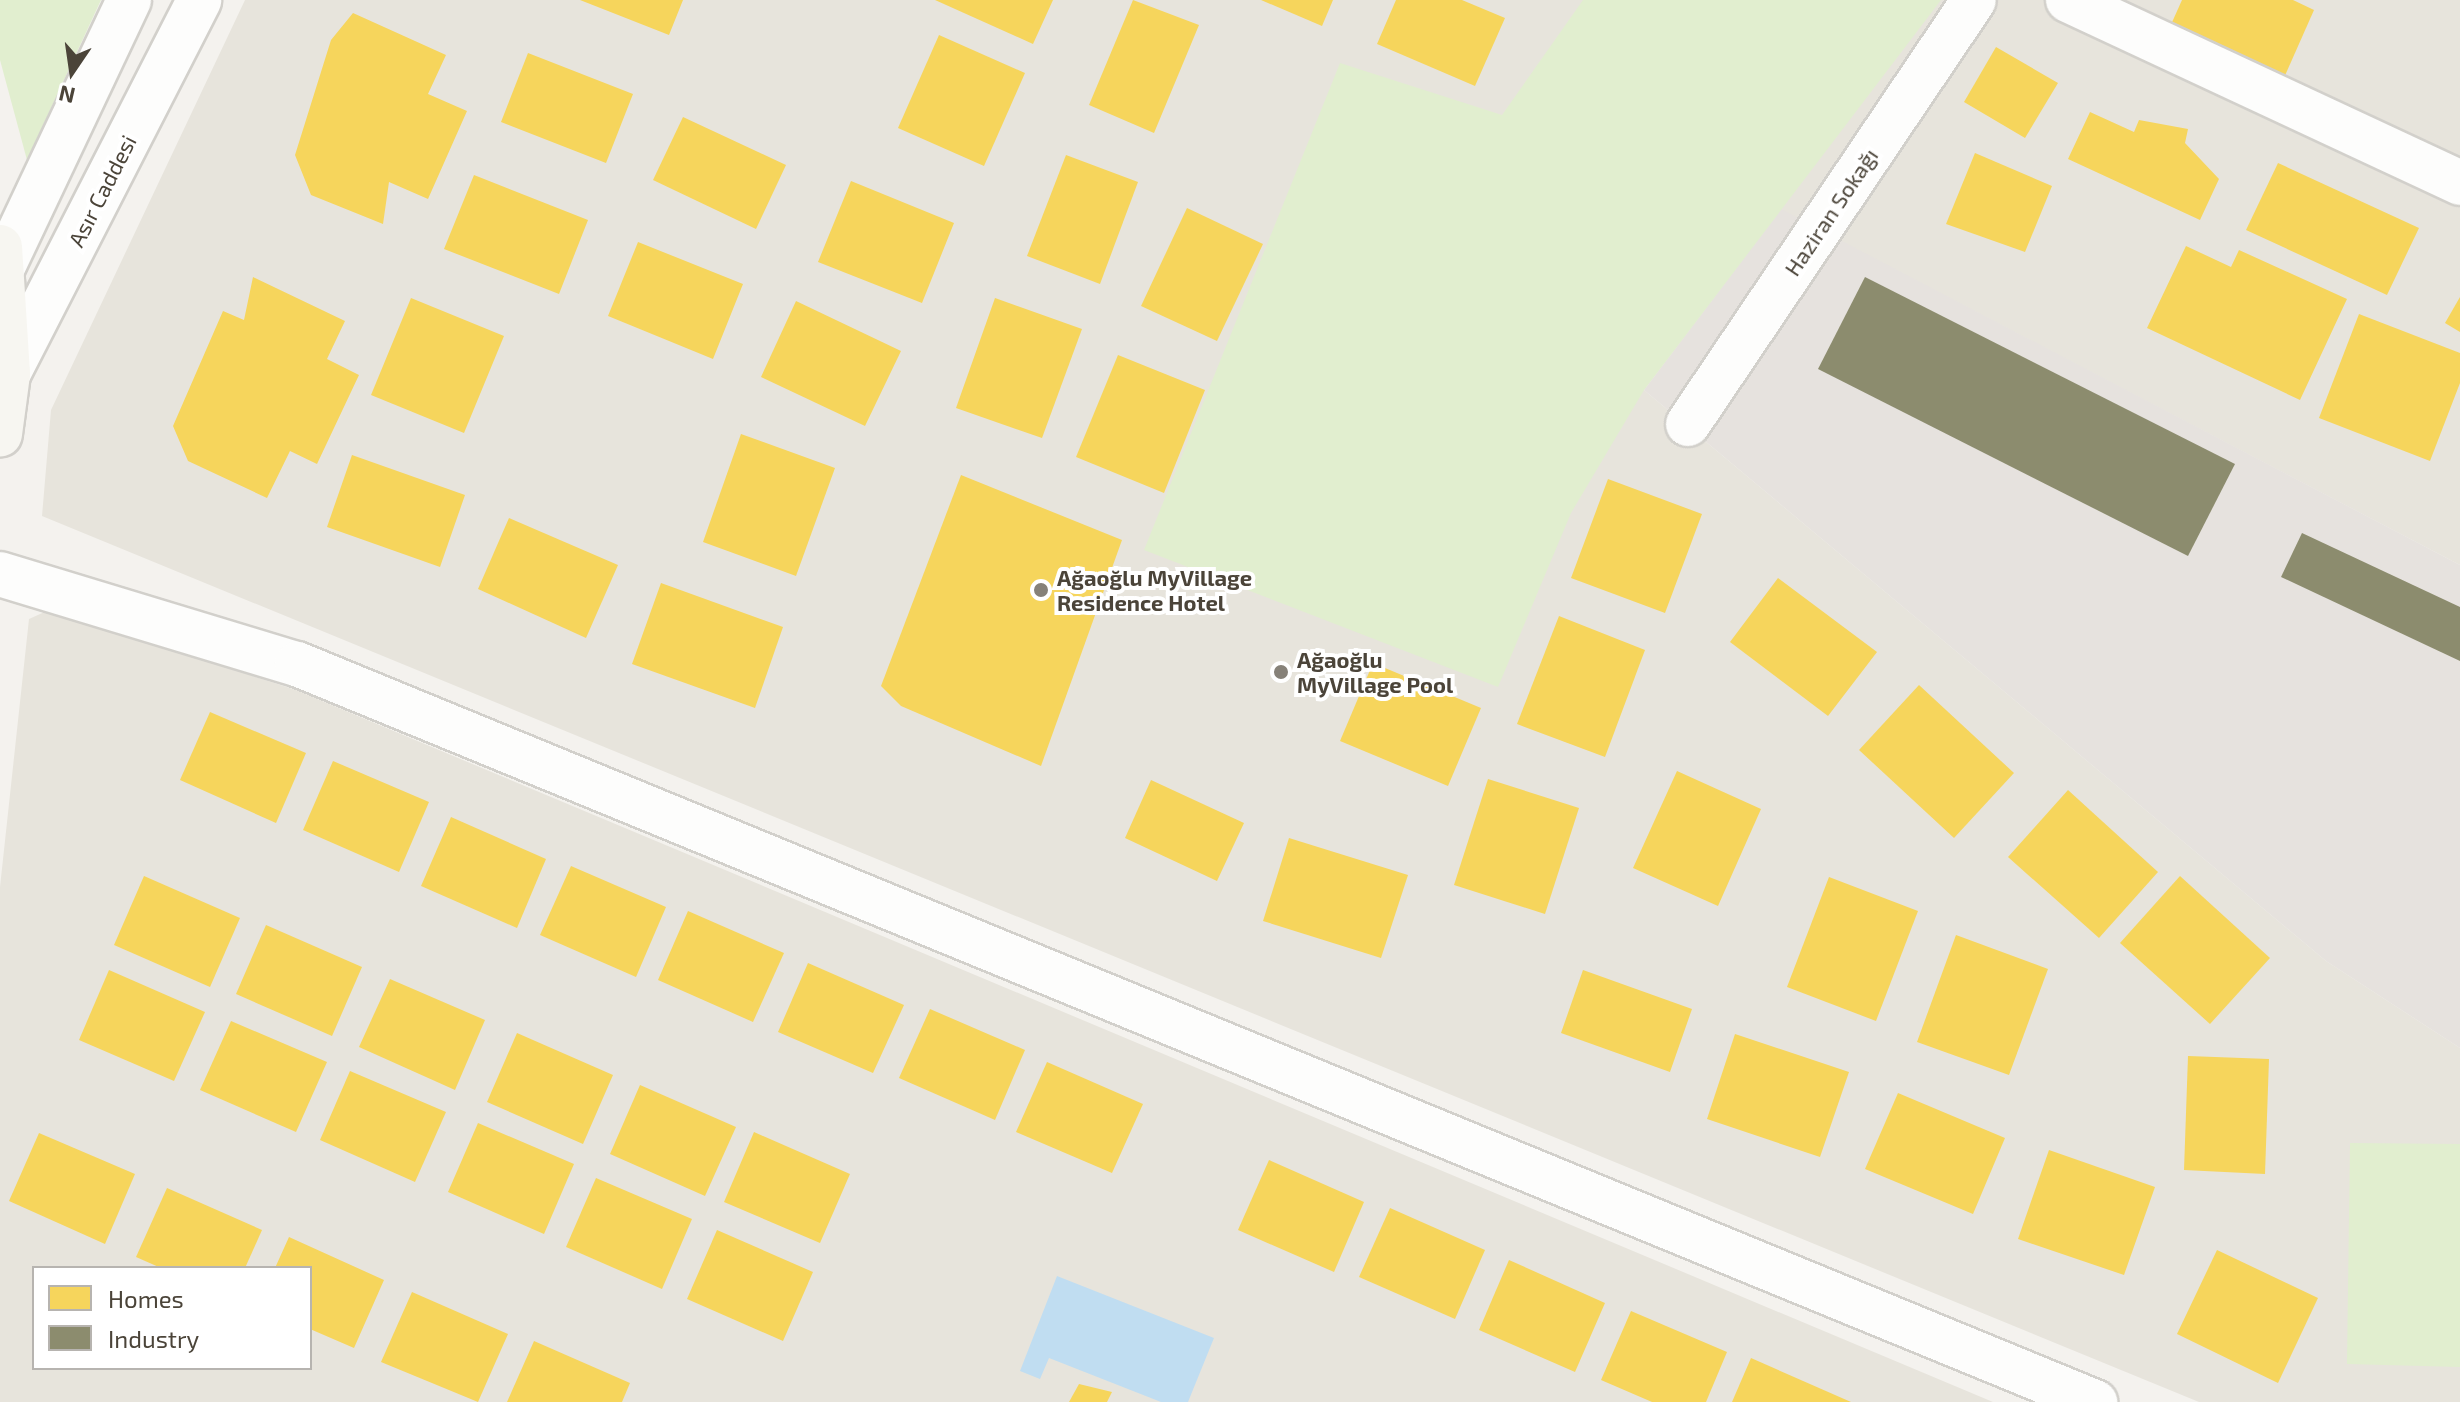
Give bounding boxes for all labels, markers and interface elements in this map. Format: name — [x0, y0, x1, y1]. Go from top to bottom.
north arrow — [32, 32, 112, 112]
text: N — [56, 81, 77, 110]
street label: Asır Caddesi — [62, 131, 142, 251]
street label: Haziran Sokağı — [1779, 143, 1883, 281]
place label: Ağaoğlu MyVillage Residence Hotel — [1057, 564, 1252, 616]
marker: Ağaoğlu MyVillage Residence Hotel — [1032, 581, 1050, 599]
place label: Ağaoğlu MyVillage Pool — [1297, 646, 1453, 698]
marker: Ağaoğlu MyVillage Pool — [1272, 663, 1290, 681]
legend — [32, 1266, 312, 1370]
text: Homes — [108, 1284, 184, 1313]
text: Industry — [108, 1324, 199, 1353]

